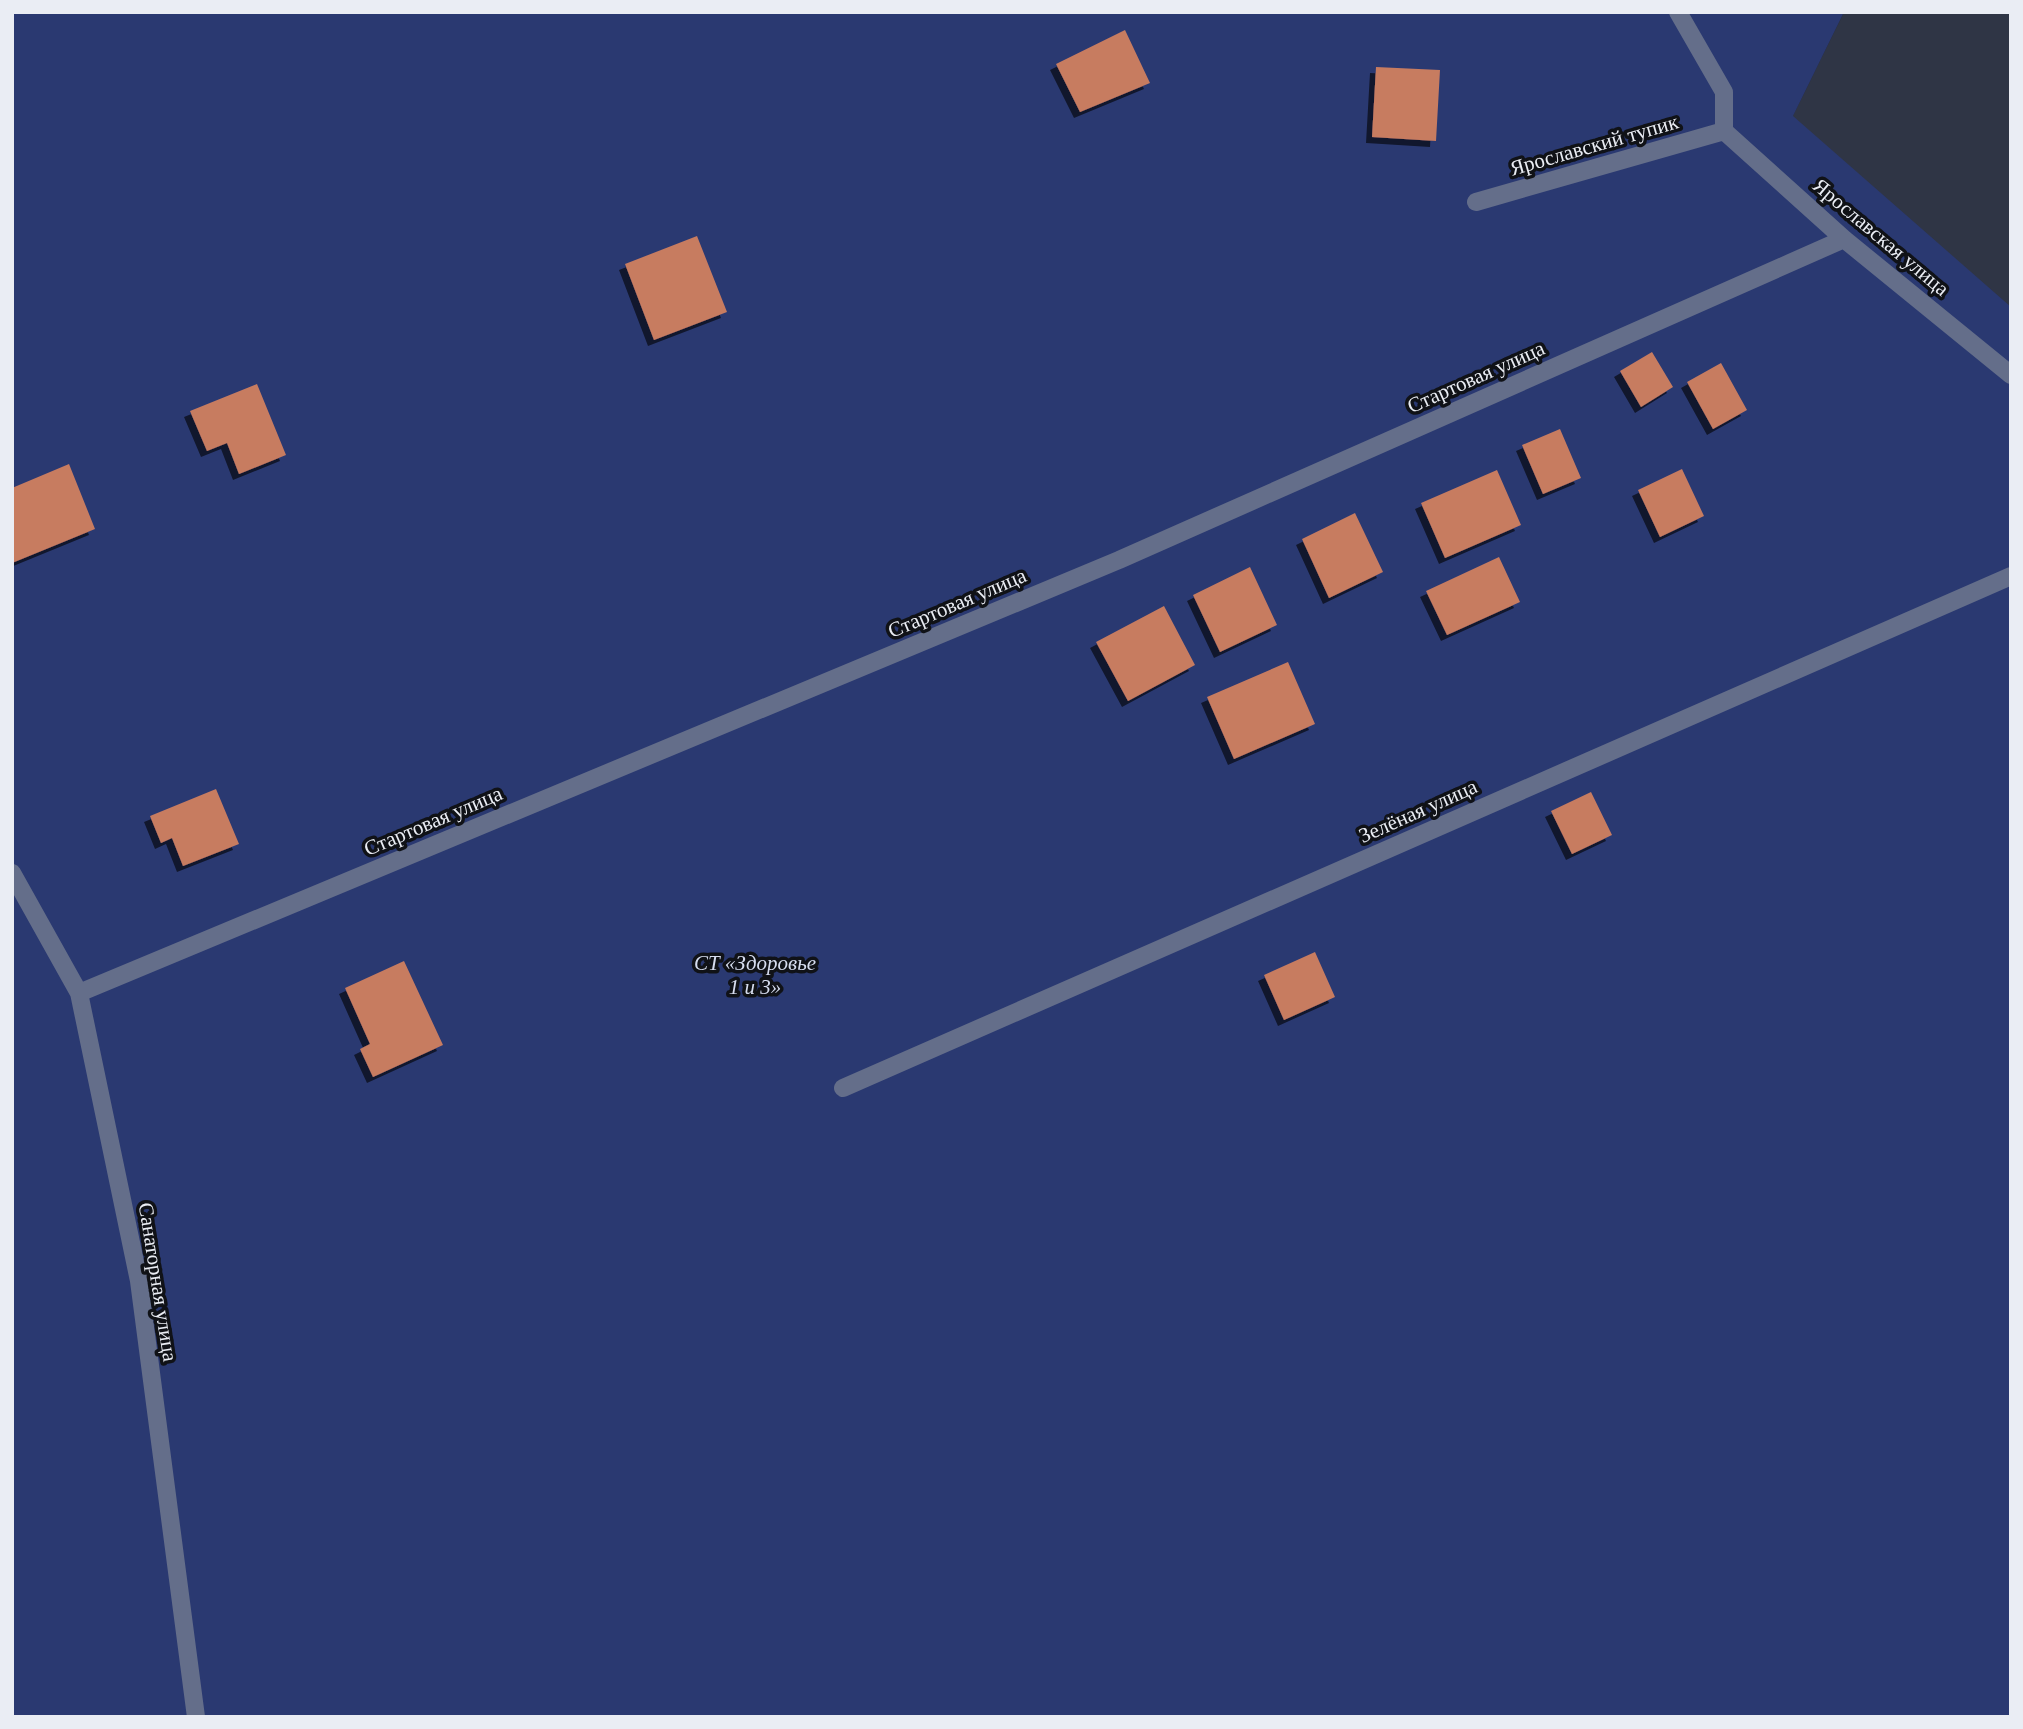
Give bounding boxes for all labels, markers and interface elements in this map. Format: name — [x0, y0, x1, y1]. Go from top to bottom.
street label: Ярославский тупик — [1507, 109, 1682, 180]
street label: Ярославская улица — [1808, 173, 1954, 301]
street label: Стартовая улица — [1404, 336, 1549, 418]
street label: Стартовая улица — [884, 563, 1030, 643]
street label: Зелёная улица — [1355, 774, 1481, 848]
street label: Стартовая улица — [360, 781, 506, 861]
park label: СТ «Здоровье 1 и 3» — [694, 951, 816, 999]
street label: Санаторная улица — [134, 1201, 183, 1364]

